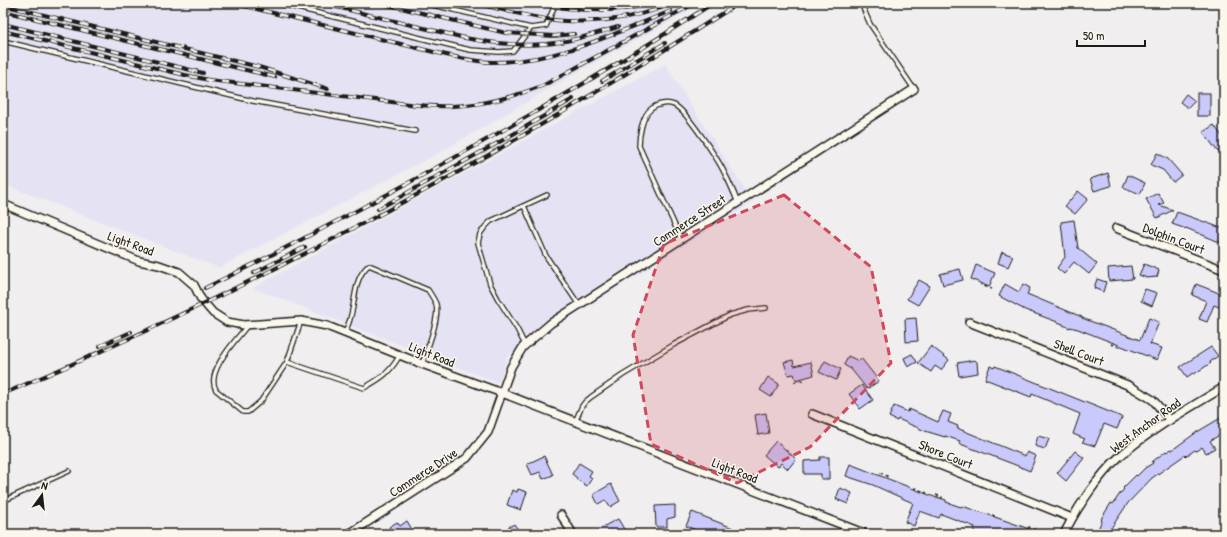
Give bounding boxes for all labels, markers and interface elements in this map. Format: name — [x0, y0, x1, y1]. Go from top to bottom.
scale bar — [1077, 22, 1145, 48]
text: 50 m — [1083, 27, 1104, 44]
street label: Commerce Street — [649, 189, 729, 250]
street label: Dolphin Court — [1141, 218, 1208, 258]
street label: Light Road — [105, 226, 157, 260]
street label: Shell Court — [1051, 334, 1107, 370]
street label: Light Road — [406, 337, 458, 371]
street label: West Anchor Road — [1106, 393, 1184, 457]
street label: Shore Court — [916, 435, 976, 473]
street label: Commerce Drive — [385, 443, 461, 501]
street label: Light Road — [709, 453, 761, 487]
north arrow — [22, 475, 62, 515]
text: N — [40, 478, 49, 493]

